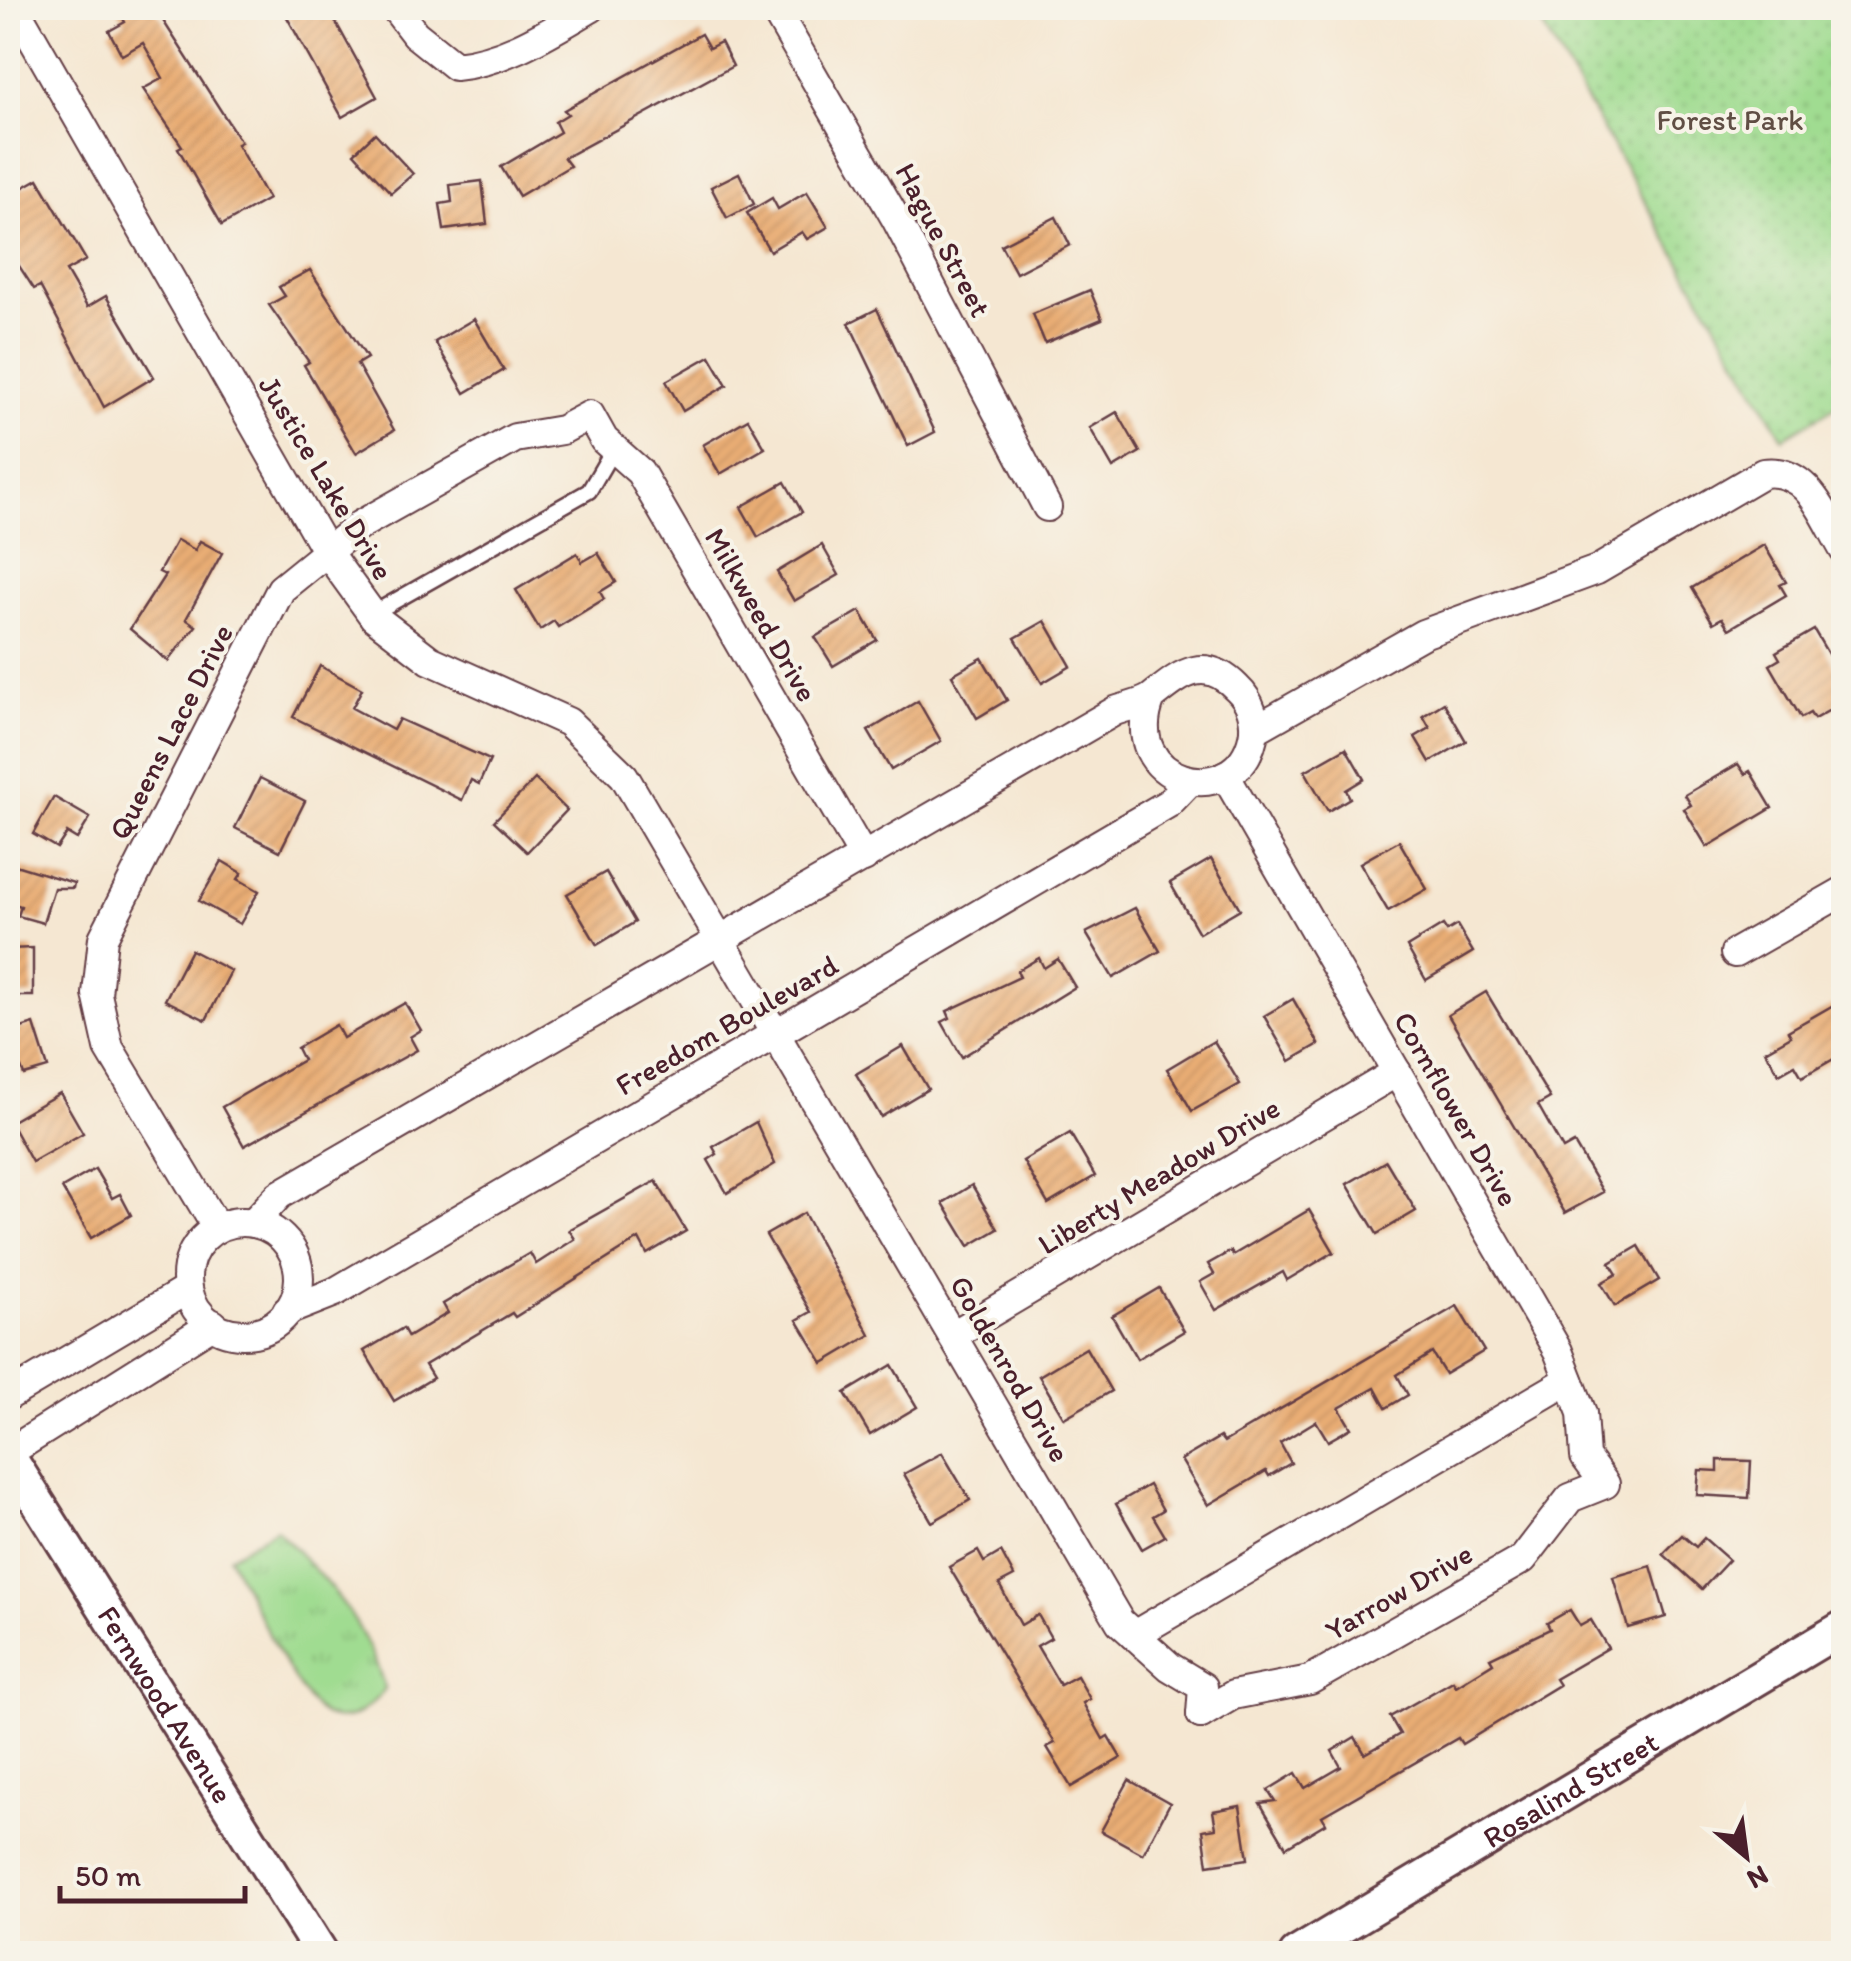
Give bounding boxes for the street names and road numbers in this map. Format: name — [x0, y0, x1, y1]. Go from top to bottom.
street label: Hague Street — [887, 156, 999, 323]
street label: Justice Lake Drive — [251, 369, 402, 587]
street label: Milkweed Drive — [697, 521, 826, 708]
street label: Queens Lace Drive — [100, 618, 241, 846]
street label: Freedom Boulevard — [609, 946, 845, 1103]
street label: Cornflower Drive — [1386, 1005, 1527, 1213]
street label: Liberty Meadow Drive — [1031, 1089, 1286, 1262]
street label: Goldenrod Drive — [942, 1269, 1079, 1469]
street label: Yarrow Drive — [1319, 1535, 1479, 1649]
street label: Fernwood Avenue — [90, 1599, 241, 1810]
street label: Rosalind Street — [1476, 1723, 1665, 1856]

